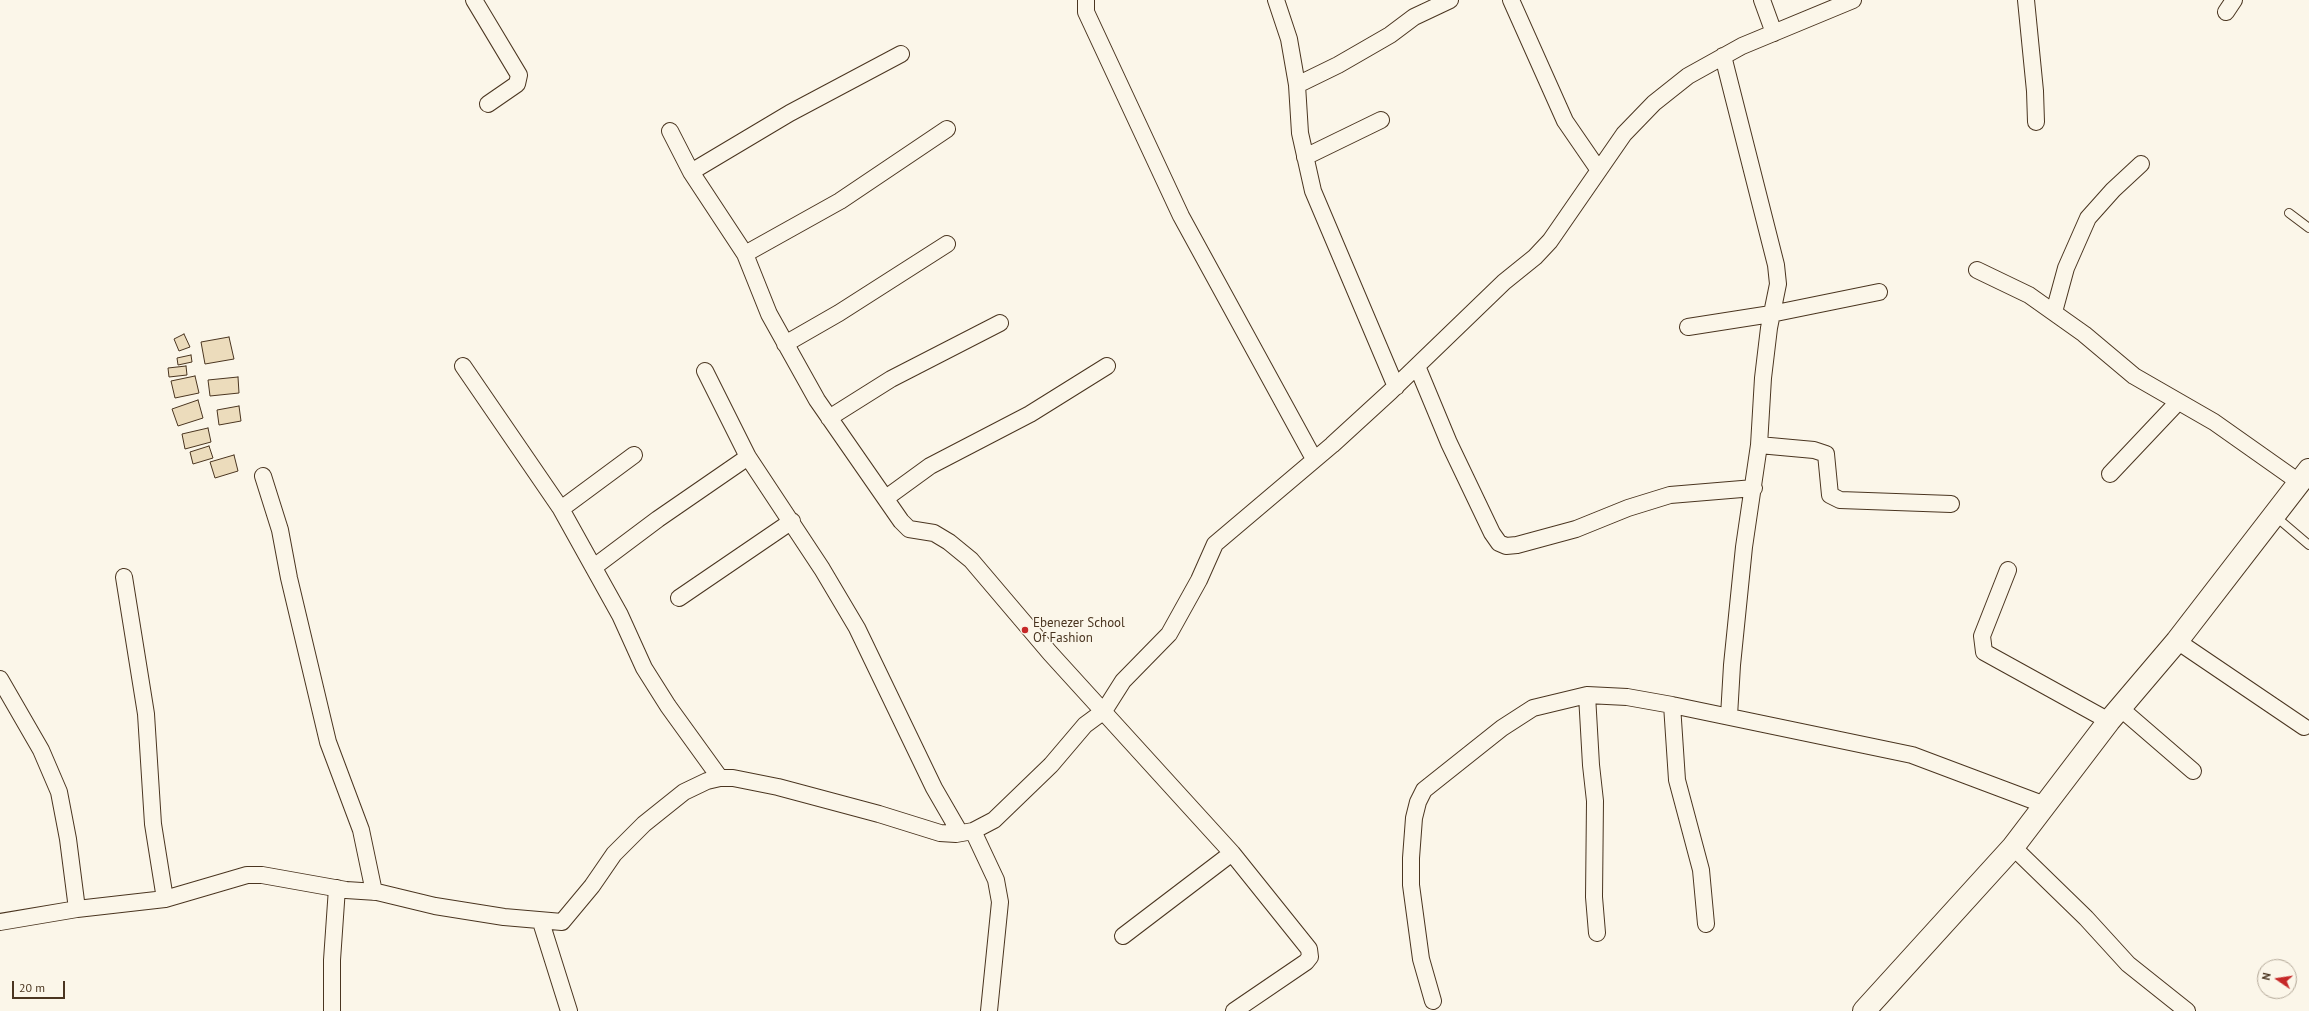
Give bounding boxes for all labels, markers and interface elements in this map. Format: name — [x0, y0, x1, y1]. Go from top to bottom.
place label: Ebenezer School Of Fashion — [1033, 615, 1125, 646]
marker: Ebenezer School Of Fashion — [1020, 625, 1030, 635]
north arrow — [2257, 959, 2297, 999]
text: N — [2259, 971, 2274, 982]
scale bar — [14, 973, 67, 999]
text: 20 m — [19, 980, 45, 995]

